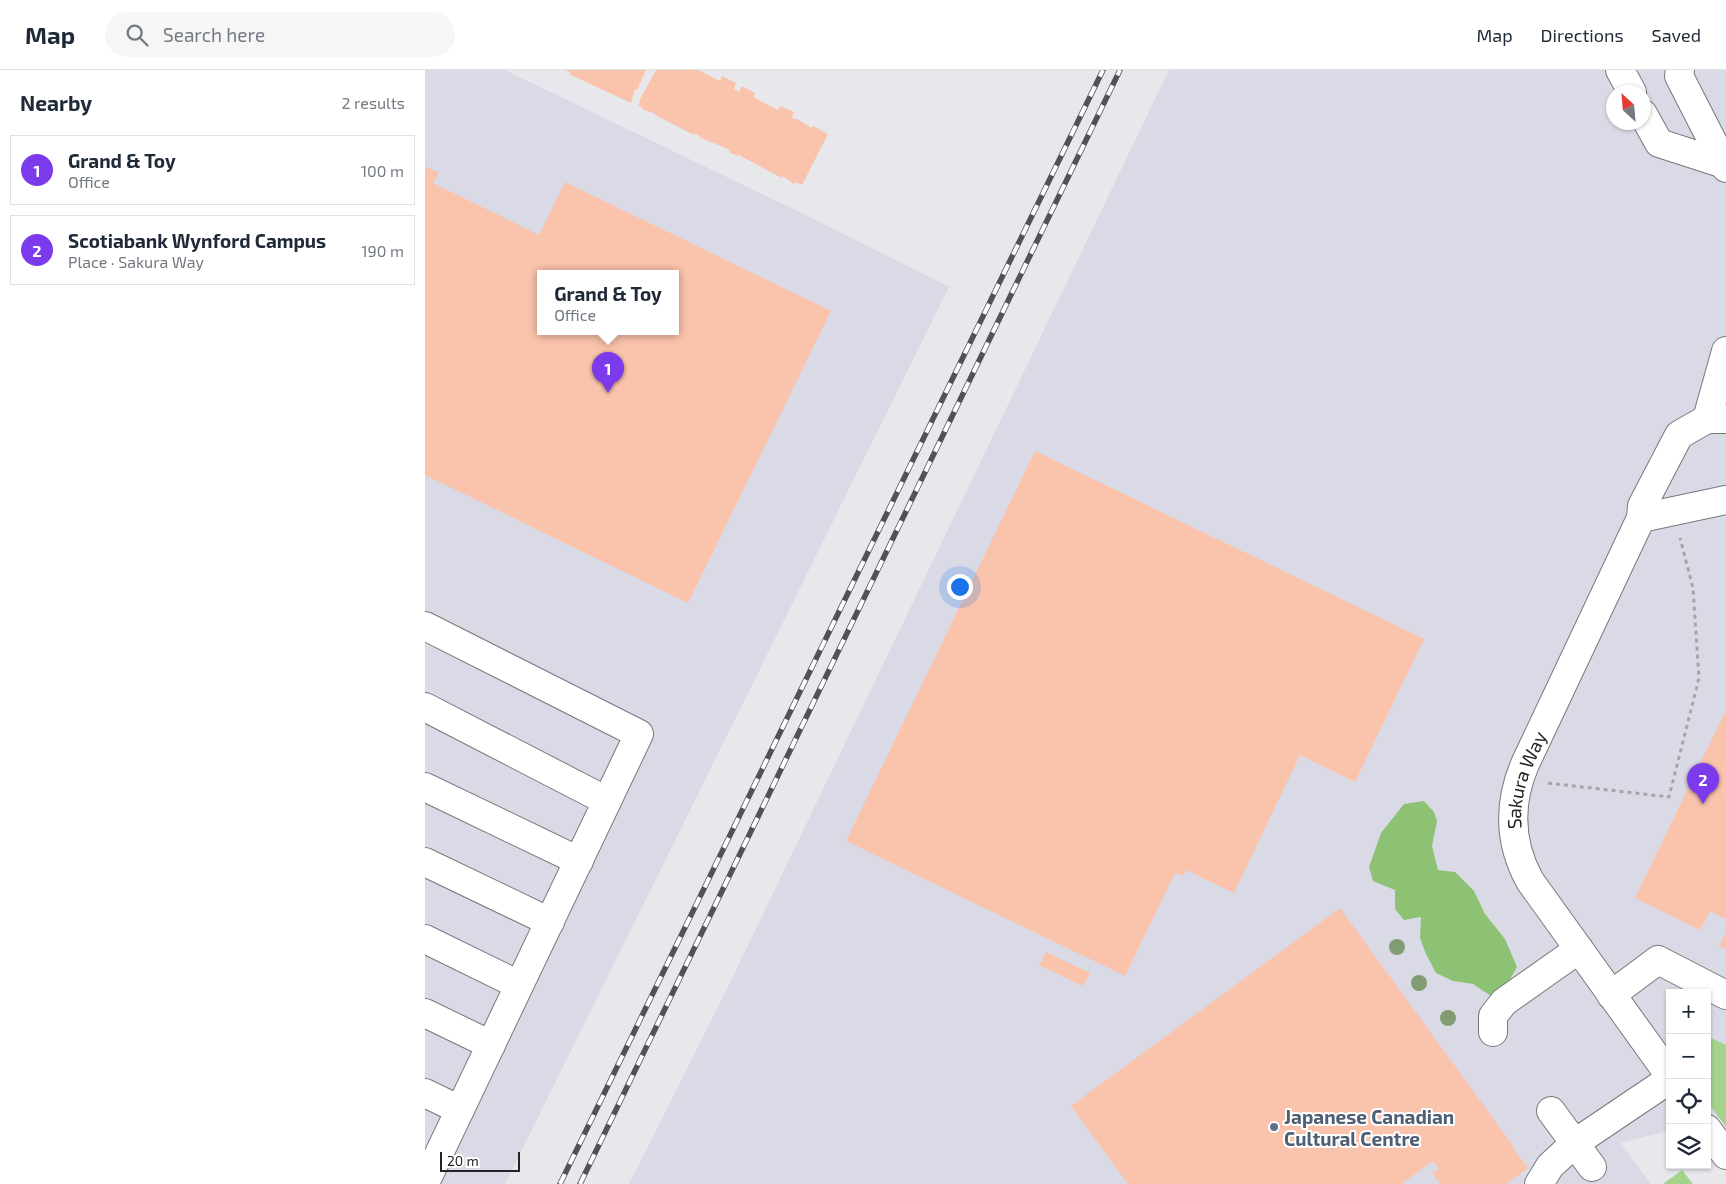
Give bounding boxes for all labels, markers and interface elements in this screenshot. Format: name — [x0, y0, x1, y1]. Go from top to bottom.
search box — [105, 12, 455, 57]
text: Map — [25, 20, 75, 49]
icon: search — [123, 21, 151, 49]
text: Search here — [163, 23, 265, 46]
text: Map — [1476, 24, 1513, 46]
text: Directions — [1541, 24, 1624, 46]
text: Saved — [1652, 24, 1701, 46]
north arrow — [1606, 85, 1651, 130]
text: Nearby — [20, 90, 92, 115]
text: 2 results — [342, 93, 405, 112]
text: Grand & Toy — [68, 149, 176, 172]
text: 1 — [34, 161, 40, 180]
text: 100 m — [361, 161, 404, 180]
text: Office — [68, 172, 110, 191]
text: Scotiabank Wynford Campus — [68, 229, 326, 252]
text: 2 — [32, 241, 42, 260]
text: 190 m — [361, 241, 404, 260]
text: Place · Sakura Way — [68, 252, 204, 271]
popup — [537, 270, 679, 335]
text: Grand & Toy — [554, 282, 662, 305]
text: Office — [554, 305, 596, 324]
pin: 1 — [592, 352, 624, 393]
your location — [947, 574, 973, 600]
street label: Sakura Way — [1502, 727, 1551, 829]
pin: 2 — [1687, 763, 1719, 804]
map controls — [1666, 989, 1711, 1169]
button: + — [1666, 989, 1711, 1034]
button: − — [1666, 1034, 1711, 1079]
button: locate — [1666, 1079, 1711, 1124]
place label: Japanese Canadian Cultural Centre — [1284, 1105, 1454, 1150]
marker: Japanese Canadian Cultural Centre — [1268, 1121, 1280, 1133]
button: layers — [1666, 1124, 1711, 1169]
scale bar — [440, 1149, 520, 1172]
text: 20 m — [447, 1152, 479, 1169]

